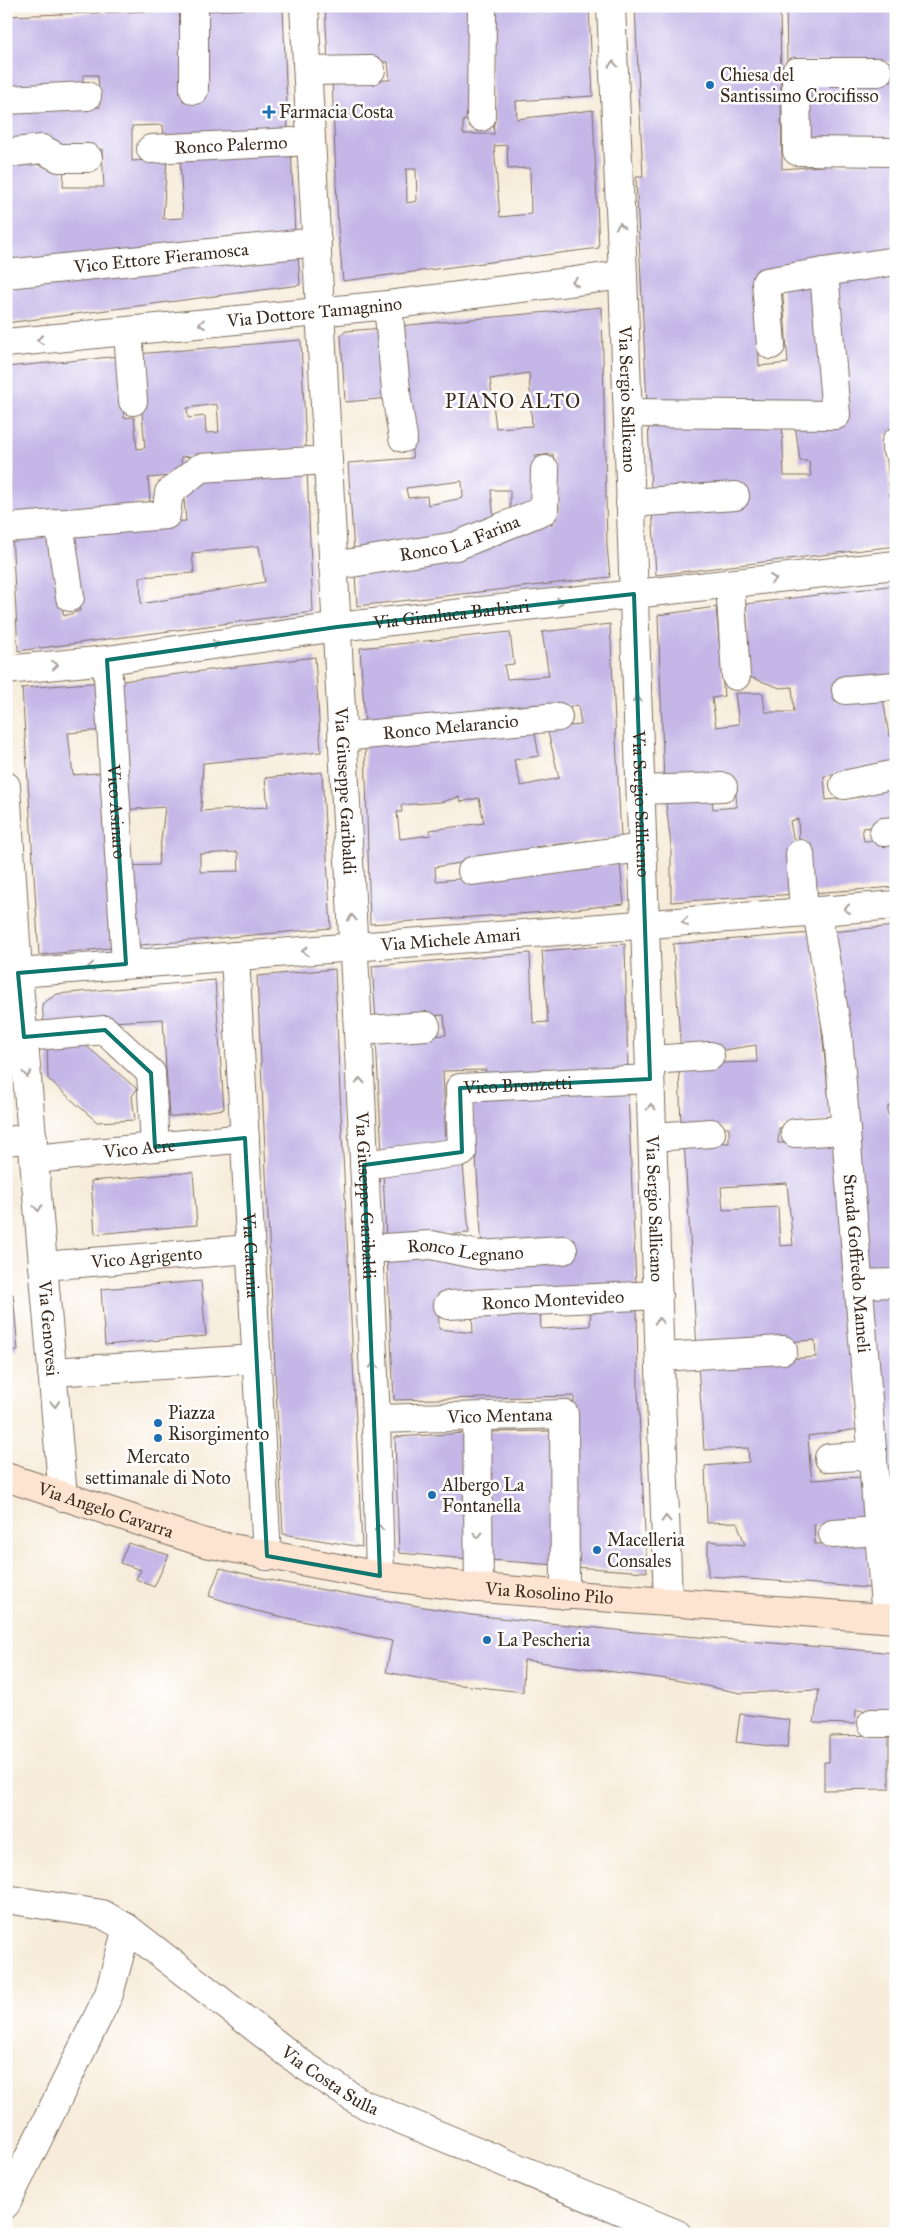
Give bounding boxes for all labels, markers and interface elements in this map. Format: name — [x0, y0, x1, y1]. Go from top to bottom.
one-way arrow — [608, 60, 619, 68]
place label: Chiesa del Santissimo Crocifisso — [720, 64, 879, 107]
marker: Chiesa del Santissimo Crocifisso — [704, 79, 716, 91]
place label: Farmacia Costa — [279, 101, 394, 123]
marker: Farmacia Costa — [263, 106, 275, 118]
street label: Ronco Palermo — [174, 131, 288, 159]
one-way arrow — [615, 222, 626, 230]
street label: Vico Ettore Fieramosca — [72, 238, 250, 278]
one-way arrow — [570, 276, 578, 287]
street label: Via Dottore Tamagnino — [225, 292, 403, 332]
one-way arrow — [198, 318, 206, 329]
street label: Via Sergio Sallicano — [614, 324, 641, 473]
one-way arrow — [36, 334, 44, 345]
district label: PIANO ALTO — [445, 389, 581, 413]
street label: Ronco La Farina — [398, 510, 523, 566]
one-way arrow — [770, 574, 778, 585]
street label: Via Gianluca Barbieri — [371, 595, 531, 634]
one-way arrow — [556, 597, 564, 608]
one-way arrow — [212, 640, 220, 650]
one-way arrow — [51, 660, 59, 671]
one-way arrow — [632, 695, 643, 703]
street label: Via Giuseppe Garibaldi — [330, 706, 361, 875]
street label: Ronco Melarancio — [382, 710, 519, 744]
street label: Via Sergio Sallicano — [627, 729, 654, 878]
street label: Vico Asinaro — [102, 763, 130, 860]
one-way arrow — [843, 903, 851, 914]
one-way arrow — [346, 914, 357, 922]
one-way arrow — [681, 917, 689, 928]
street label: Via Michele Amari — [379, 923, 521, 956]
one-way arrow — [301, 945, 309, 956]
one-way arrow — [86, 962, 94, 973]
one-way arrow — [21, 1070, 32, 1078]
street label: Vico Bronzetti — [462, 1072, 573, 1099]
one-way arrow — [355, 1076, 366, 1084]
one-way arrow — [646, 1102, 657, 1110]
street label: Via Giuseppe Garibaldi — [351, 1110, 381, 1280]
street label: Vico Acre — [102, 1134, 176, 1163]
street label: Via Sergio Sallicano — [641, 1134, 668, 1282]
street label: Strada Goffredo Mameli — [838, 1173, 875, 1354]
one-way arrow — [33, 1204, 44, 1212]
street label: Via Catania — [238, 1211, 264, 1299]
street label: Ronco Legnano — [406, 1234, 524, 1267]
street label: Vico Agrigento — [89, 1242, 203, 1273]
street label: Via Genovesi — [33, 1279, 64, 1377]
street label: Ronco Montevideo — [481, 1286, 625, 1314]
one-way arrow — [654, 1317, 664, 1325]
one-way arrow — [368, 1361, 379, 1369]
one-way arrow — [49, 1401, 60, 1409]
place label: Piazza Risorgimento — [168, 1402, 269, 1446]
street label: Vico Mentana — [446, 1403, 553, 1428]
marker: Piazza Risorgimento — [152, 1417, 164, 1429]
marker: Mercato settimanale di Noto — [152, 1432, 164, 1444]
place label: Mercato settimanale di Noto — [85, 1446, 231, 1489]
place label: Albergo La Fontanella — [441, 1474, 525, 1517]
street label: Via Angelo Cavarra — [34, 1477, 177, 1543]
marker: Albergo La Fontanella — [426, 1489, 438, 1501]
one-way arrow — [661, 1515, 671, 1522]
one-way arrow — [374, 1523, 385, 1531]
place label: Macelleria Consales — [607, 1529, 685, 1572]
one-way arrow — [473, 1532, 483, 1540]
marker: Macelleria Consales — [591, 1544, 603, 1556]
street label: Via Rosolino Pilo — [484, 1577, 614, 1609]
place label: La Pescheria — [497, 1629, 590, 1651]
marker: La Pescheria — [481, 1634, 493, 1646]
street label: Via Costa Sulla — [276, 2040, 382, 2120]

